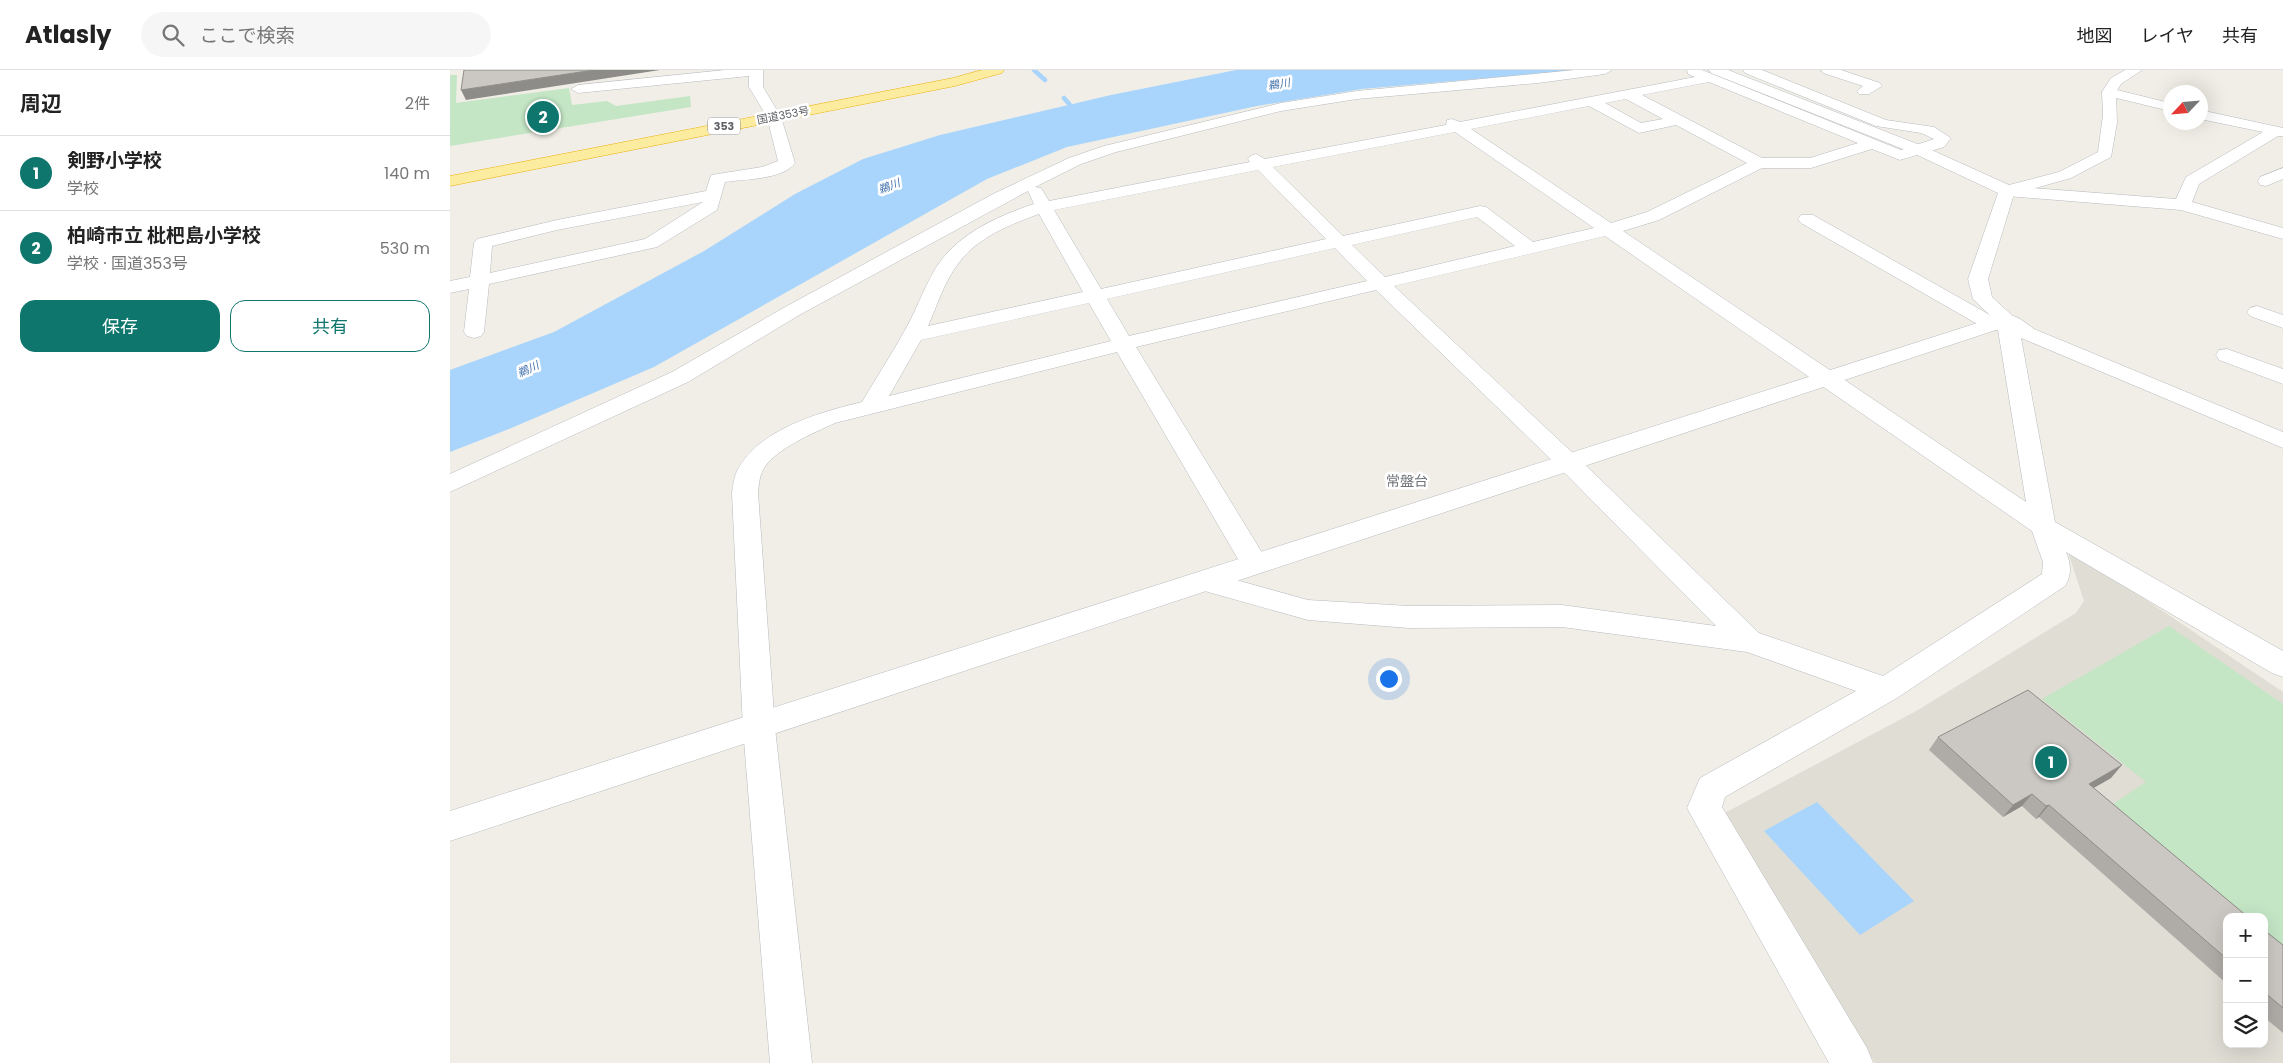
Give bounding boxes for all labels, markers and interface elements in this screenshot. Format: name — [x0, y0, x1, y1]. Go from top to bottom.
search box — [141, 12, 491, 57]
text: Atlasly — [25, 18, 111, 51]
icon: search — [159, 21, 187, 49]
text: ここで検索 — [199, 22, 294, 49]
text: 地図 — [2077, 23, 2113, 48]
text: レイヤ — [2141, 23, 2194, 48]
text: 共有 — [2222, 23, 2258, 48]
water label: 鵜川 — [1267, 74, 1292, 94]
north arrow — [2163, 85, 2208, 130]
text: 周辺 — [20, 89, 62, 118]
text: 2件 — [405, 92, 430, 115]
pin: 2 — [527, 98, 559, 136]
street label: 国道353号 — [756, 102, 810, 128]
road number: 353 — [708, 118, 740, 134]
text: 剣野小学校 — [67, 147, 162, 174]
text: 1 — [33, 162, 39, 185]
text: 140 m — [384, 162, 430, 185]
water label: 鵜川 — [876, 174, 903, 197]
text: 学校 — [67, 177, 99, 200]
text: 柏崎市立 枇杷島小学校 — [67, 222, 261, 249]
text: 2 — [31, 237, 41, 260]
text: 530 m — [380, 237, 430, 260]
text: 学校 · 国道353号 — [67, 252, 188, 275]
button: 保存 — [20, 300, 220, 352]
button: 共有 — [230, 300, 430, 352]
water label: 鵜川 — [515, 357, 542, 381]
district label: 常盤台 — [1386, 471, 1428, 491]
your location — [1376, 666, 1402, 692]
pin: 1 — [2035, 743, 2067, 781]
map controls — [2223, 913, 2268, 1048]
button: + — [2223, 913, 2268, 958]
button: − — [2223, 958, 2268, 1003]
button: layers — [2223, 1003, 2268, 1048]

